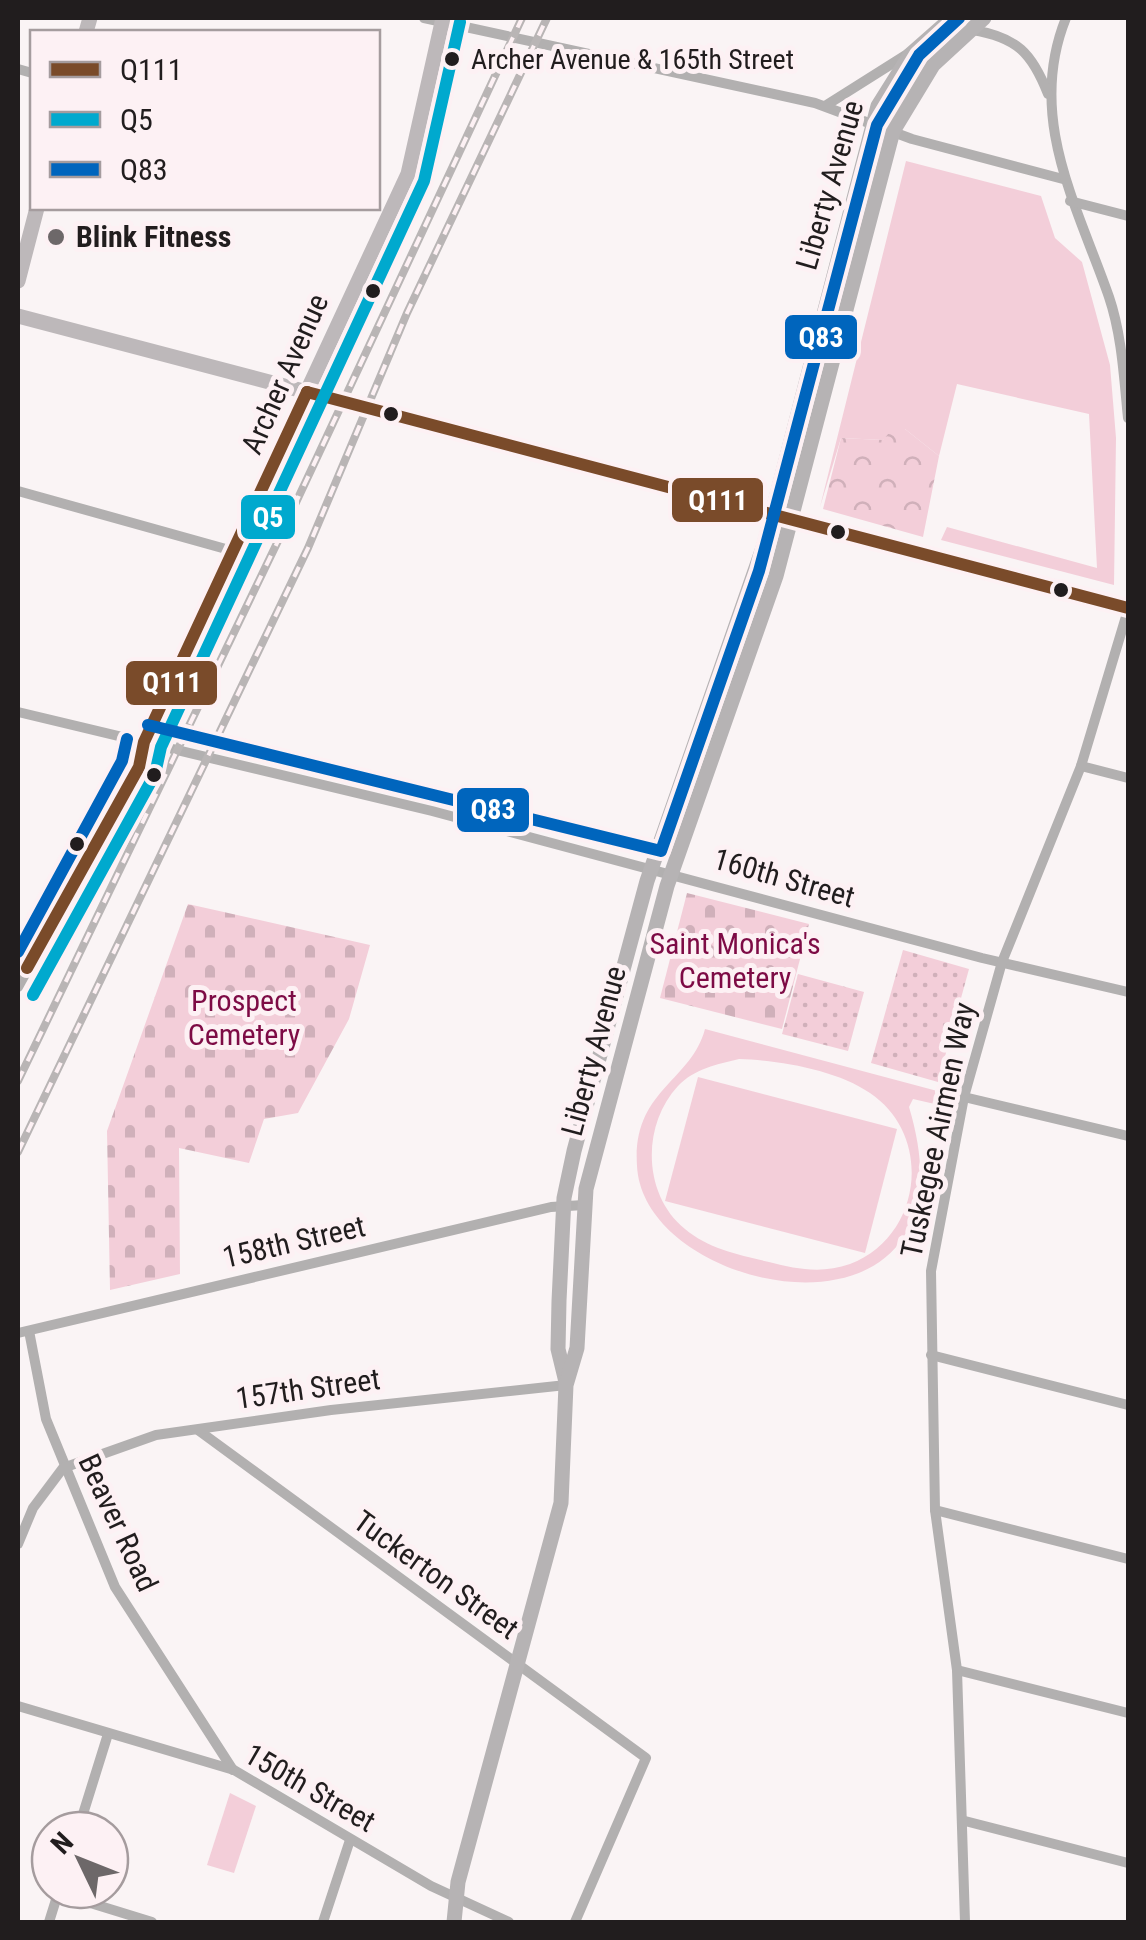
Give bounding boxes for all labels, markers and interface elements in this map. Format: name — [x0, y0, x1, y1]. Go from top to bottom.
legend — [30, 30, 380, 210]
place label: Archer Avenue & 165th Street — [471, 43, 794, 76]
marker: Archer Avenue & 165th Street — [442, 49, 462, 69]
text: Q111 — [120, 52, 182, 87]
street label: Liberty Avenue — [789, 96, 870, 274]
text: Q5 — [120, 102, 153, 137]
text: Q83 — [120, 152, 168, 187]
place label: Blink Fitness — [76, 219, 231, 254]
marker: Blink Fitness — [45, 226, 67, 248]
unlabelled marker — [363, 281, 383, 301]
street label: Archer Avenue — [234, 289, 335, 459]
line badge: Q83 — [783, 313, 859, 361]
text: Q83 — [798, 321, 844, 354]
unlabelled marker — [381, 404, 401, 424]
line badge: Q111 — [670, 476, 765, 524]
text: Q111 — [688, 484, 748, 517]
line badge: Q5 — [239, 493, 297, 541]
text: Q5 — [252, 501, 284, 534]
unlabelled marker — [828, 522, 848, 542]
unlabelled marker — [1051, 580, 1071, 600]
line badge: Q111 — [124, 659, 219, 707]
text: Q111 — [142, 666, 202, 699]
unlabelled marker — [144, 765, 164, 785]
line badge: Q83 — [455, 786, 531, 834]
text: Q83 — [470, 793, 516, 826]
unlabelled marker — [67, 834, 87, 854]
street label: 160th Street — [710, 841, 859, 914]
park label: Saint Monica's Cemetery — [649, 926, 821, 995]
street label: Liberty Avenue — [554, 962, 633, 1140]
park label: Prospect Cemetery — [188, 983, 300, 1052]
street label: Tuskegee Airmen Way — [893, 999, 982, 1261]
street label: 158th Street — [219, 1208, 368, 1275]
street label: 157th Street — [234, 1361, 382, 1416]
street label: Beaver Road — [71, 1449, 165, 1597]
street label: Tuckerton Street — [347, 1503, 526, 1646]
street label: 150th Street — [239, 1736, 382, 1839]
north arrow — [30, 1810, 130, 1910]
text: N — [44, 1826, 80, 1861]

